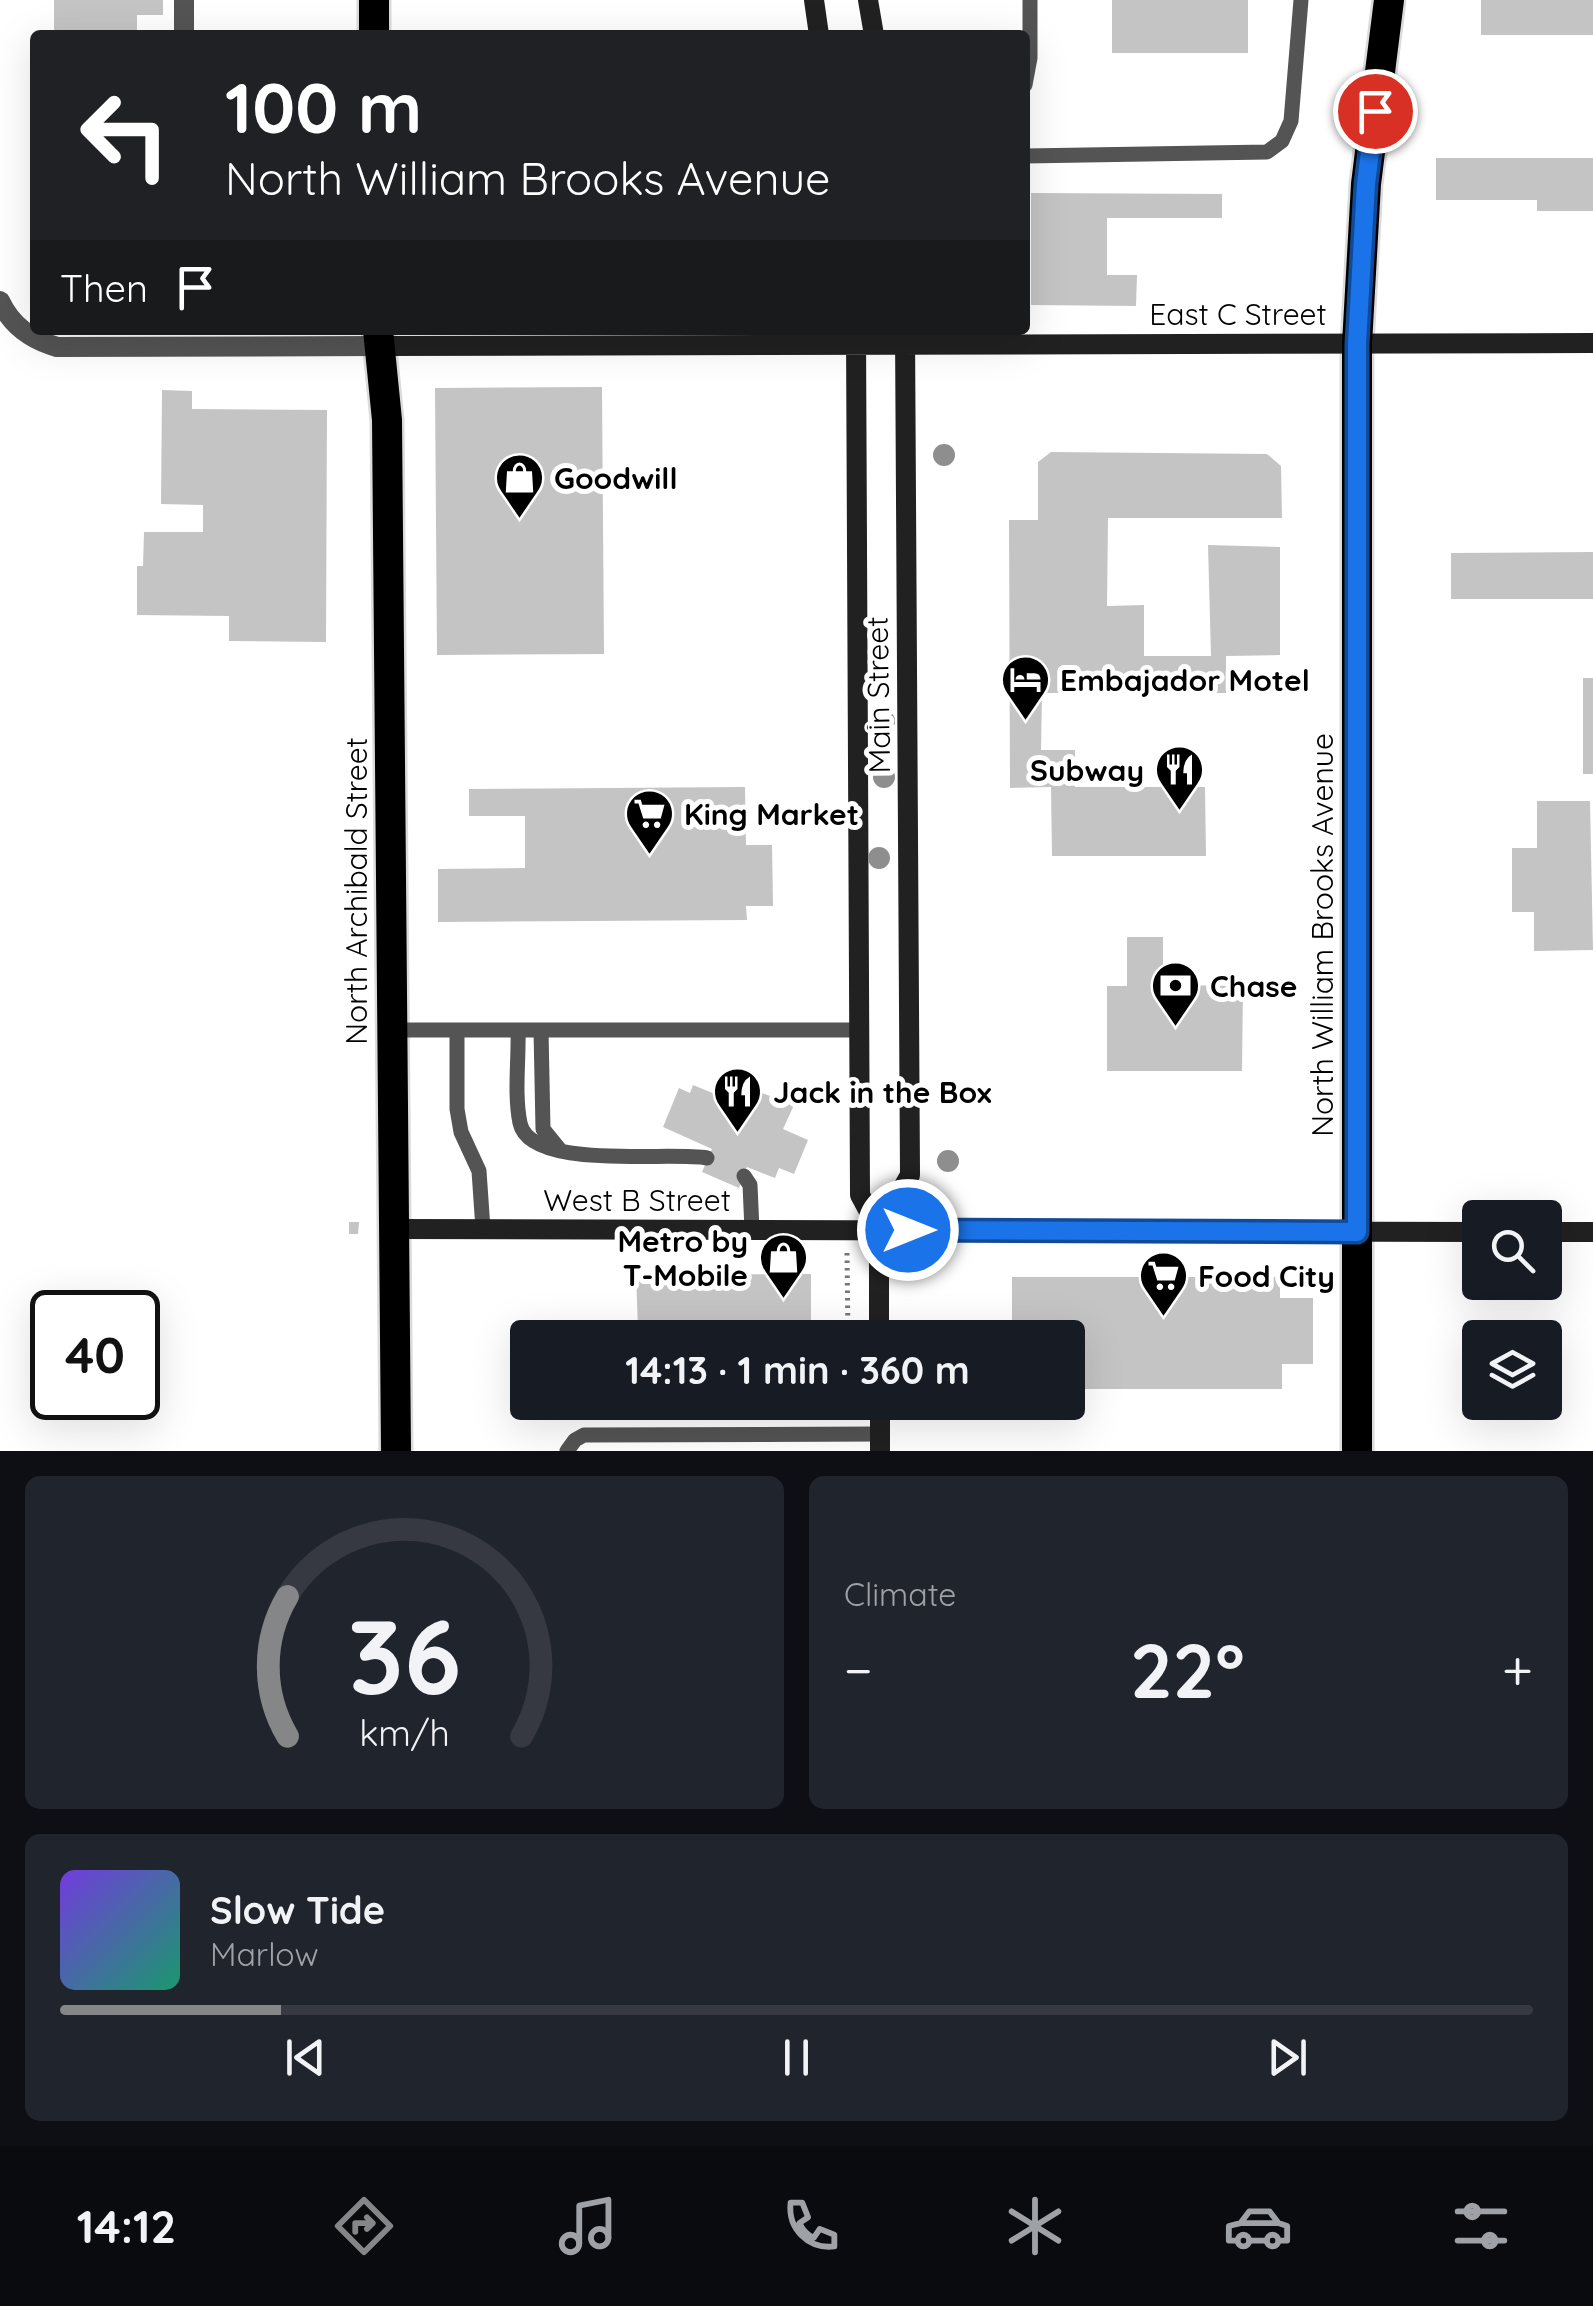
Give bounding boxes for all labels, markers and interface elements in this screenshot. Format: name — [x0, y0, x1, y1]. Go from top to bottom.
text: 100 m — [225, 63, 422, 151]
pin — [1333, 69, 1418, 154]
icon: left — [60, 70, 190, 200]
icon: arrive — [1348, 84, 1403, 139]
text: North William Brooks Avenue — [225, 150, 831, 206]
icon: arrive — [168, 260, 223, 315]
text: Then — [60, 264, 148, 312]
street label: East C Street — [1149, 295, 1327, 333]
shop icon: Goodwill — [493, 452, 545, 520]
place label: Goodwill — [554, 459, 677, 497]
street label: Main Street — [858, 616, 898, 774]
hotel icon: Embajador Motel — [999, 654, 1051, 722]
place label: Embajador Motel — [1060, 661, 1310, 699]
street label: North William Brooks Avenue — [1303, 733, 1341, 1137]
street label: North Archibald Street — [337, 737, 375, 1045]
restaurant icon: Subway — [1153, 744, 1205, 812]
place label: Subway — [1030, 751, 1144, 789]
supermarket icon: King Market — [623, 788, 675, 856]
place label: King Market — [684, 795, 859, 833]
bank icon: Chase — [1149, 960, 1201, 1028]
place label: Chase — [1210, 967, 1297, 1005]
restaurant icon: Jack in the Box — [712, 1066, 764, 1134]
place label: Jack in the Box — [773, 1073, 992, 1111]
position arrow — [856, 1178, 960, 1282]
street label: West B Street — [543, 1181, 731, 1219]
map controls — [1462, 1200, 1562, 1420]
button: search — [1462, 1200, 1562, 1300]
place label: Metro by T-Mobile — [618, 1222, 748, 1294]
shop icon: Metro by T-Mobile — [757, 1232, 809, 1300]
supermarket icon: Food City — [1137, 1250, 1189, 1318]
place label: Food City — [1198, 1257, 1335, 1295]
speed limit sign: 40 — [30, 1290, 160, 1420]
button: layers — [1462, 1320, 1562, 1420]
text: 14:13 · 1 min · 360 m — [625, 1346, 970, 1394]
text: Climate — [844, 1574, 956, 1614]
text: 36 — [348, 1590, 461, 1720]
text: 22° — [1130, 1623, 1245, 1717]
text: − — [844, 1635, 873, 1704]
text: + — [1502, 1635, 1533, 1704]
text: km/h — [359, 1710, 450, 1755]
text: Slow Tide — [210, 1886, 385, 1934]
text: Marlow — [210, 1934, 319, 1974]
icon: previous — [278, 2030, 333, 2085]
icon: pause — [769, 2030, 824, 2085]
icon: next — [1260, 2030, 1315, 2085]
icon: directions — [329, 2191, 399, 2261]
icon: music — [553, 2191, 623, 2261]
icon: phone — [776, 2191, 846, 2261]
icon: climate — [1000, 2191, 1070, 2261]
icon: car — [1223, 2191, 1293, 2261]
icon: filters — [1446, 2191, 1516, 2261]
text: 14:12 — [77, 2198, 176, 2254]

